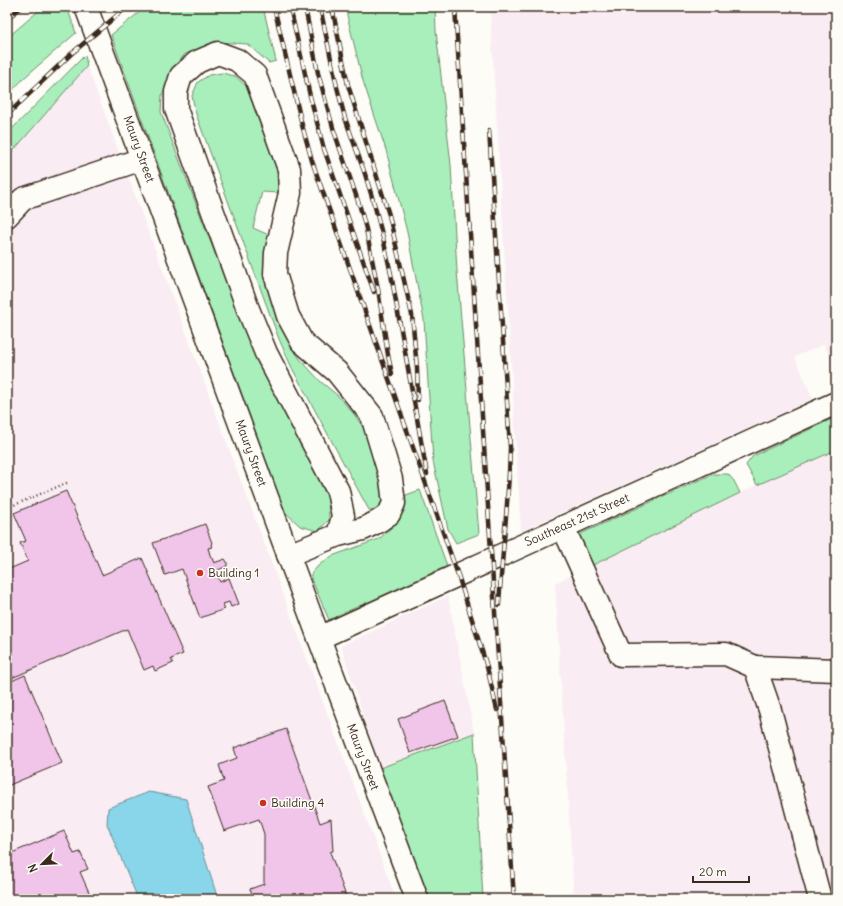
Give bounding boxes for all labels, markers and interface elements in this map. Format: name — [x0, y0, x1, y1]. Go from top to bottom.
street label: Maury Street — [120, 113, 158, 184]
street label: Maury Street — [232, 417, 270, 488]
street label: Southeast 21st Street — [522, 490, 631, 549]
place label: Building 1 — [208, 565, 259, 580]
marker: Building 1 — [195, 568, 205, 578]
street label: Maury Street — [344, 721, 383, 792]
place label: Building 4 — [271, 795, 324, 810]
marker: Building 4 — [258, 798, 268, 808]
north arrow — [22, 844, 62, 884]
scale bar — [693, 858, 749, 884]
text: N — [25, 862, 41, 874]
text: 20 m — [699, 864, 727, 879]

